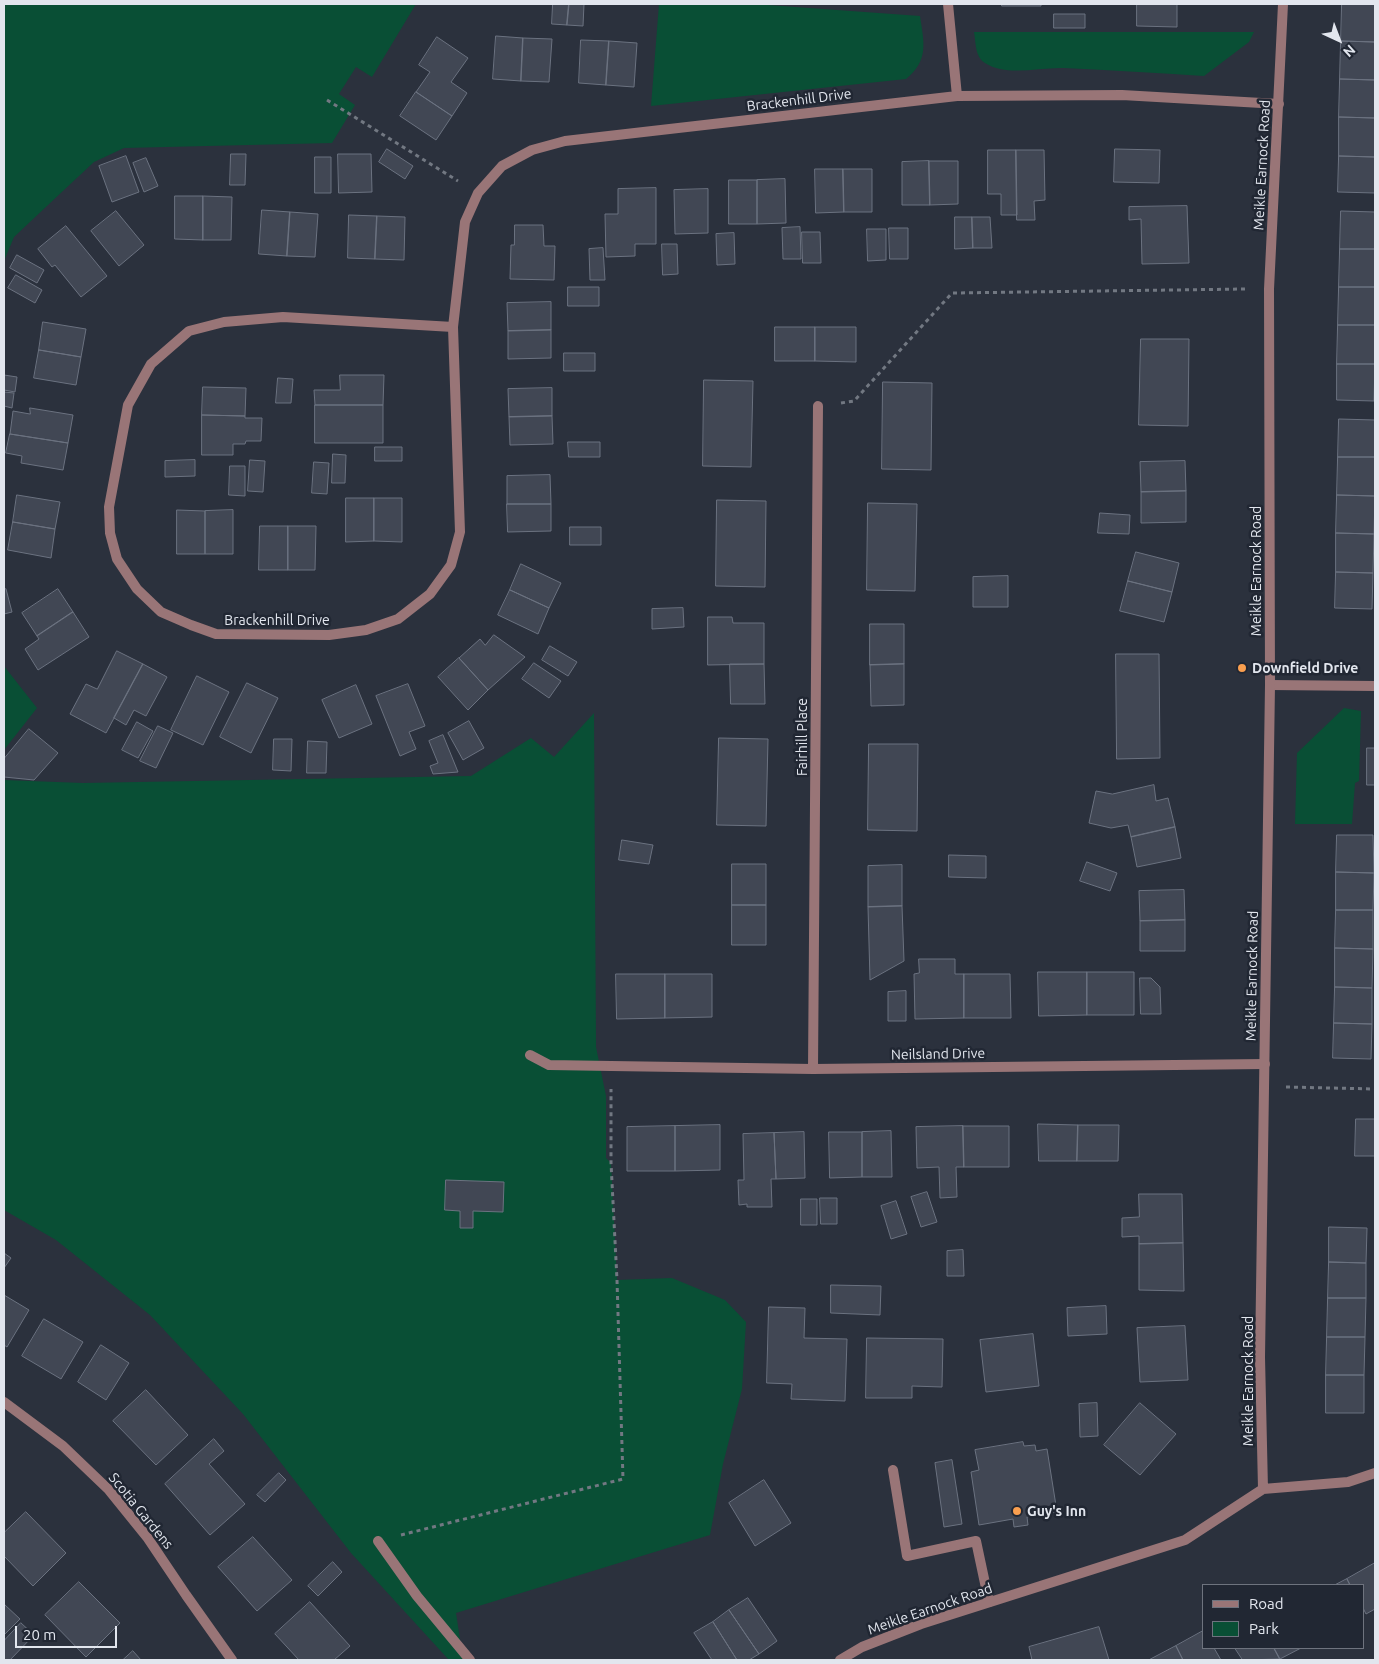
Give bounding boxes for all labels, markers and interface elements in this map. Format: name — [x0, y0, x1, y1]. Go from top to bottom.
north arrow — [1314, 15, 1364, 65]
text: N — [1340, 42, 1359, 60]
street label: Brackenhill Drive — [746, 85, 852, 115]
street label: Meikle Earnock Road — [1250, 99, 1274, 231]
street label: Meikle Earnock Road — [1248, 506, 1264, 636]
street label: Brackenhill Drive — [224, 612, 330, 628]
place label: Downfield Drive — [1252, 660, 1358, 676]
marker: Downfield Drive — [1236, 662, 1248, 674]
street label: Fairhill Place — [794, 698, 810, 776]
street label: Meikle Earnock Road — [1242, 911, 1262, 1041]
street label: Neilsland Drive — [891, 1045, 985, 1063]
street label: Meikle Earnock Road — [1240, 1316, 1256, 1446]
street label: Scotia Gardens — [105, 1470, 177, 1552]
place label: Guy's Inn — [1027, 1503, 1086, 1519]
marker: Guy's Inn — [1011, 1505, 1023, 1517]
street label: Meikle Earnock Road — [866, 1580, 994, 1638]
legend — [1202, 1584, 1364, 1649]
text: Road — [1249, 1595, 1284, 1612]
scale bar — [18, 1616, 120, 1648]
text: Park — [1249, 1620, 1279, 1637]
text: 20 m — [23, 1626, 56, 1643]

